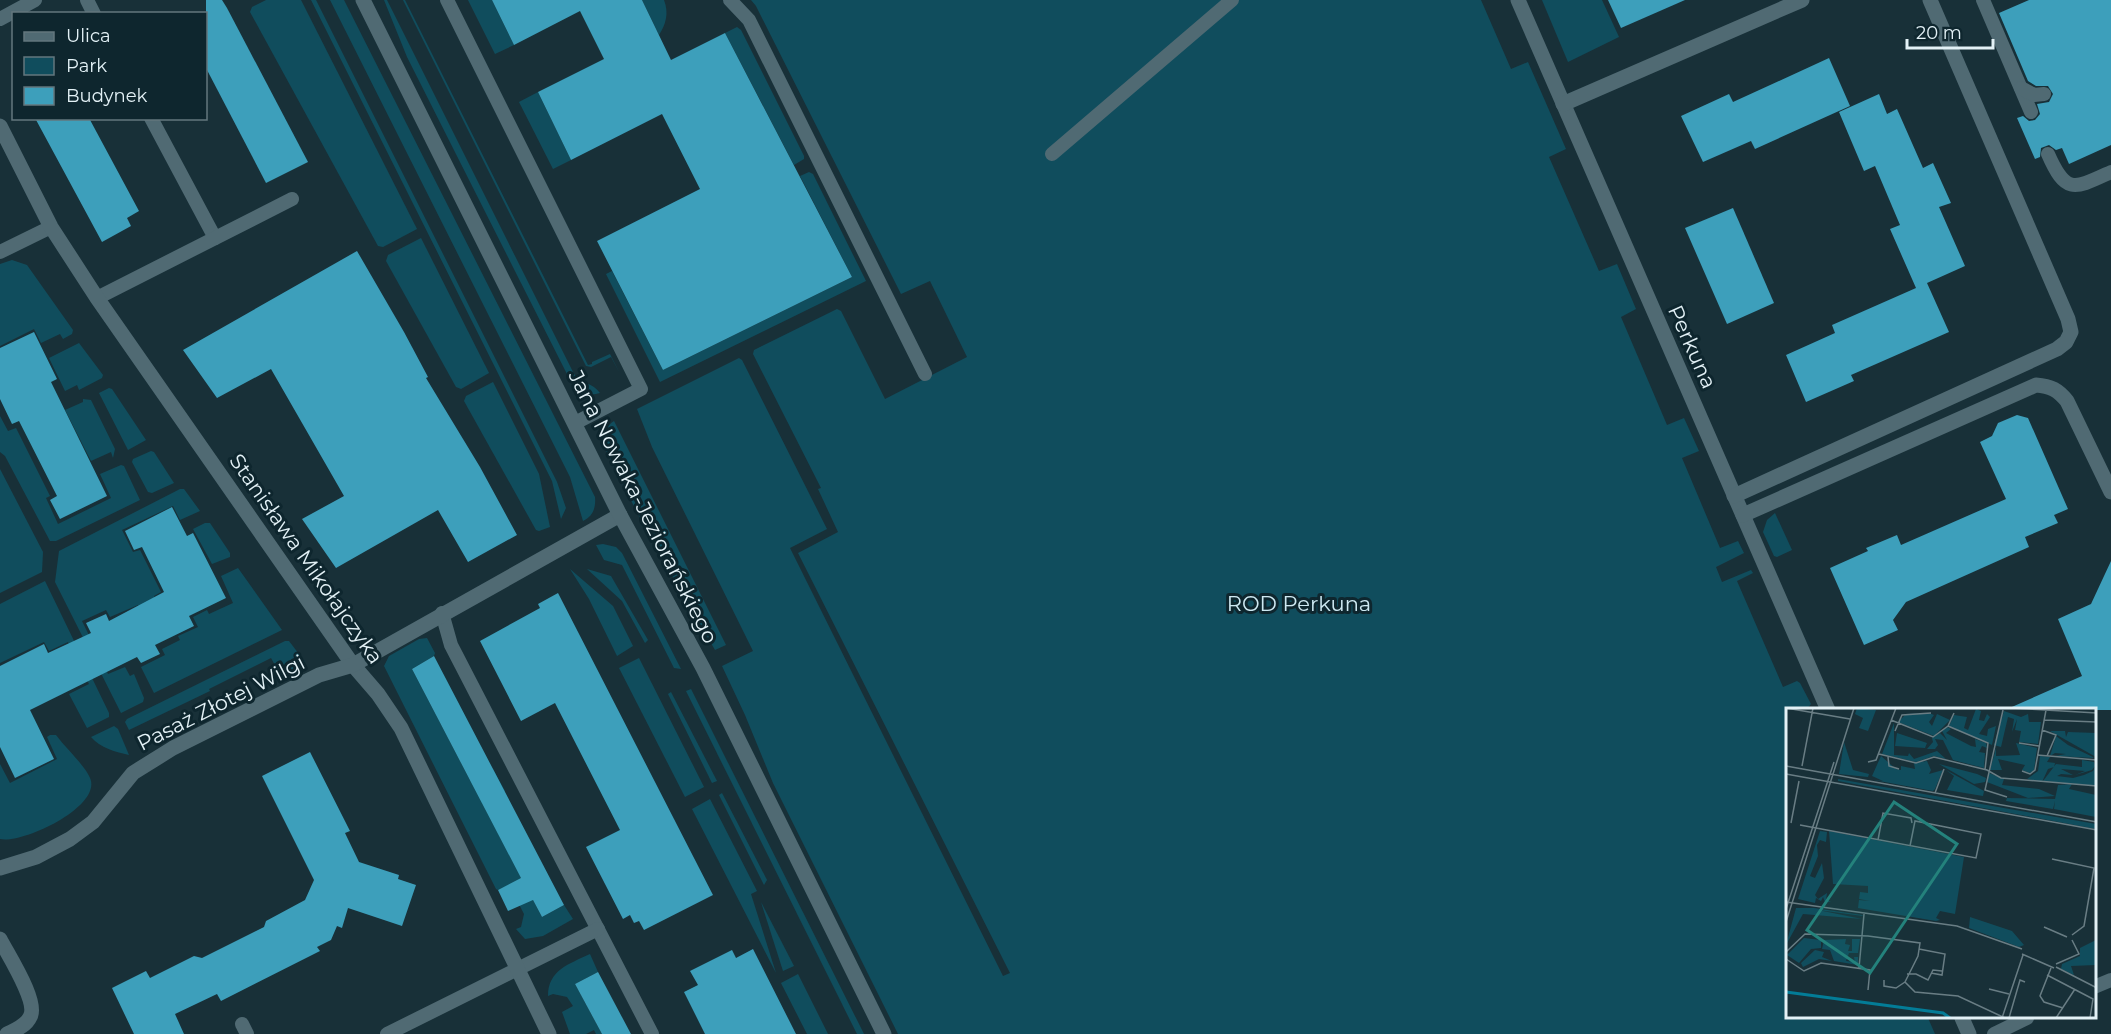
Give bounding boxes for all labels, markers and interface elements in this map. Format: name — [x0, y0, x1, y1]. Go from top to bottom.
legend — [12, 12, 207, 120]
scale bar — [1907, 12, 1992, 50]
text: 20 m — [1916, 22, 1962, 44]
text: Ulica — [66, 25, 111, 47]
text: Park — [66, 55, 107, 77]
text: Budynek — [66, 85, 148, 107]
street label: Perkuna — [1663, 301, 1722, 392]
street label: Jana Nowaka-Jeziorańskiego — [563, 365, 723, 648]
street label: Stanisława Mikołajczyka — [224, 449, 389, 669]
park label: ROD Perkuna — [1227, 591, 1371, 616]
street label: Pasaż Złotej Wilgi — [133, 649, 309, 756]
inset map — [1786, 708, 2096, 1019]

